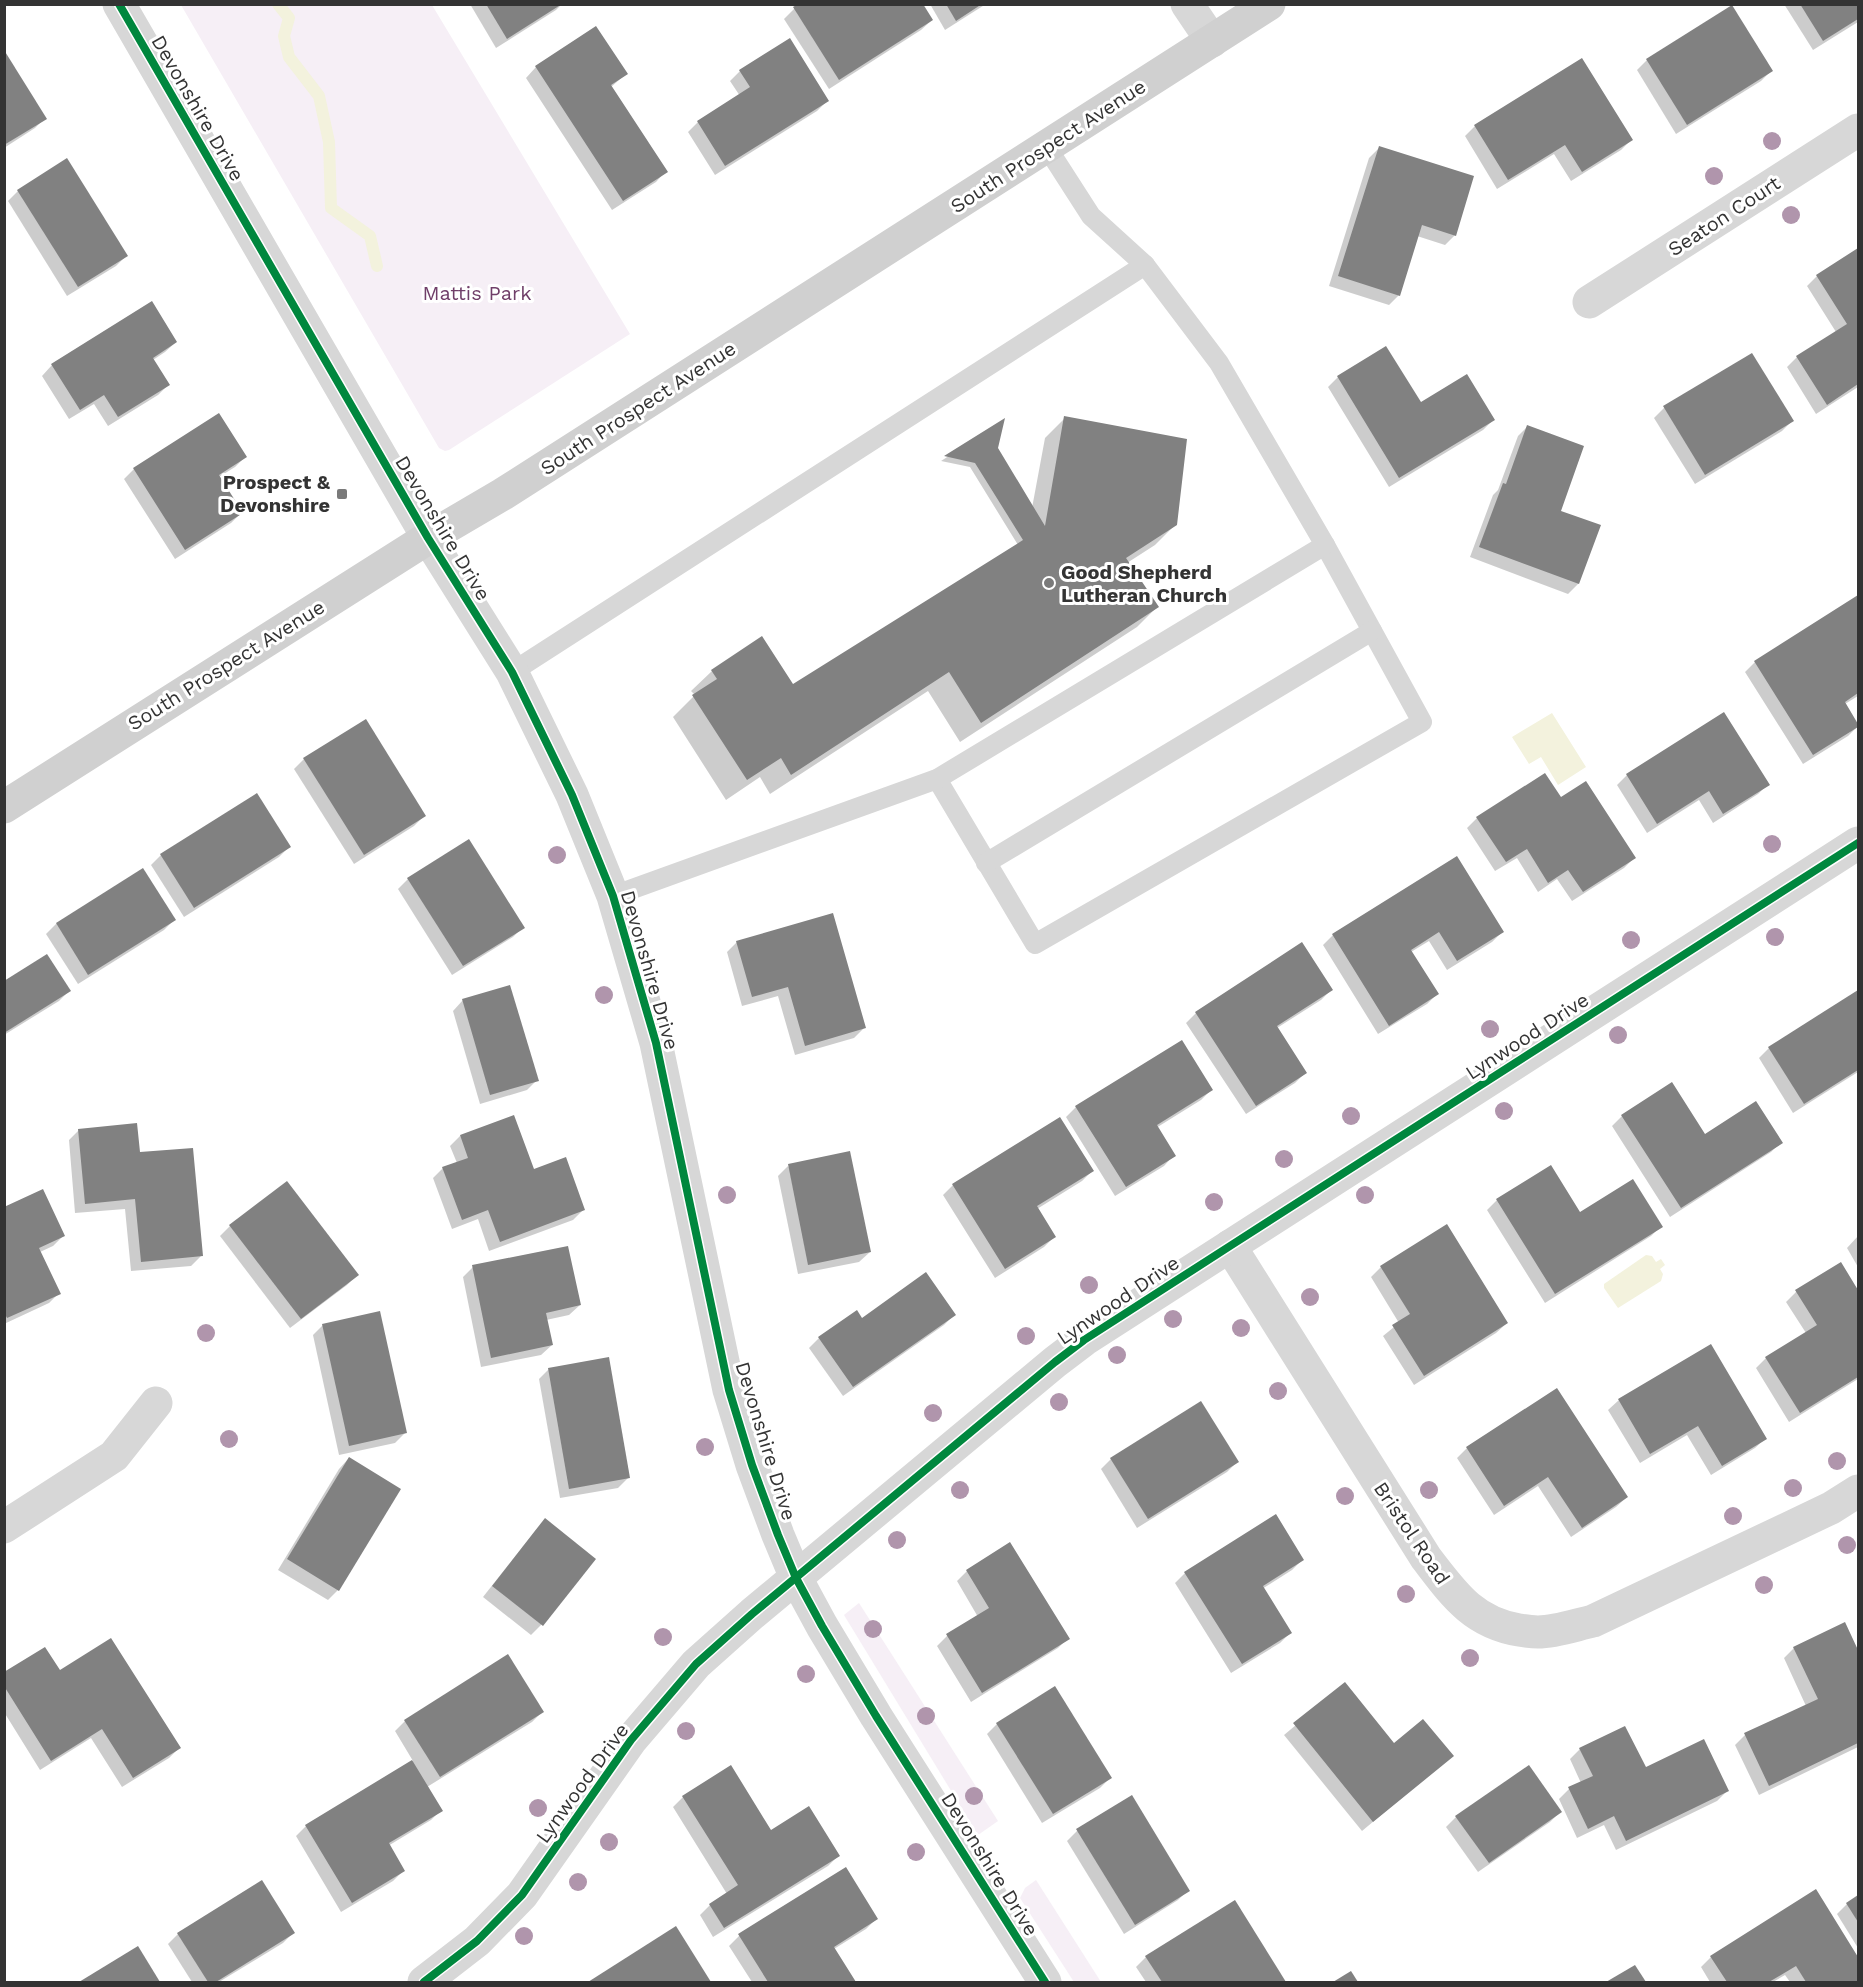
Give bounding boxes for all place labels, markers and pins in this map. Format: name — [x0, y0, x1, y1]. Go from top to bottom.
place label: Prospect & Devonshire — [220, 470, 330, 517]
marker: Prospect & Devonshire — [335, 487, 349, 501]
place label: Good Shepherd Lutheran Church — [1061, 560, 1227, 607]
marker: Good Shepherd Lutheran Church — [1042, 576, 1056, 590]

